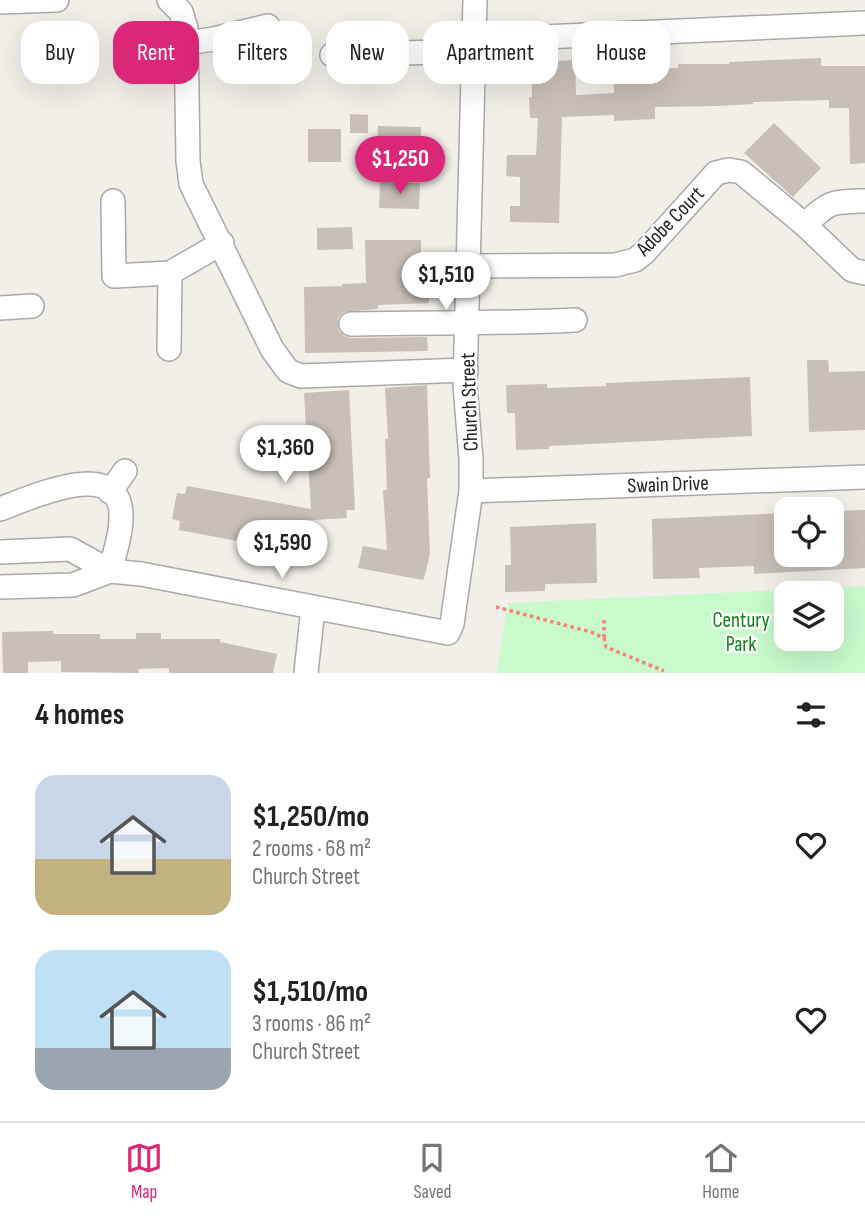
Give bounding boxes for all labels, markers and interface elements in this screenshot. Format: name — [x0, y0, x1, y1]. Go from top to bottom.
chip: Buy — [21, 21, 99, 84]
chip: Rent — [113, 21, 199, 84]
chip: Filters — [213, 21, 312, 84]
chip: New — [326, 21, 409, 84]
chip: Apartment — [423, 21, 558, 84]
chip: House — [572, 21, 670, 84]
pin: $1,250 — [343, 136, 457, 196]
text: $1,250 — [371, 145, 429, 173]
street label: Adobe Court — [631, 181, 710, 262]
pin: $1,510 — [389, 252, 503, 312]
text: $1,510 — [418, 261, 474, 289]
street label: Church Street — [455, 352, 484, 452]
pin: $1,360 — [228, 426, 342, 485]
text: $1,360 — [256, 434, 314, 462]
street label: Swain Drive — [627, 471, 709, 498]
map controls — [774, 497, 844, 651]
button: locate — [774, 497, 844, 567]
pin: $1,590 — [225, 520, 339, 580]
text: $1,590 — [253, 529, 311, 557]
button: layers — [774, 581, 844, 651]
park label: Century Park — [712, 608, 770, 657]
icon: filters — [792, 696, 830, 734]
text: 4 homes — [35, 697, 124, 733]
text: $1,250/mo — [252, 799, 369, 835]
icon: home — [91, 803, 175, 887]
icon: heart — [792, 826, 830, 864]
text: 2 rooms · 68 m² — [252, 835, 371, 863]
text: Church Street — [252, 863, 360, 891]
text: $1,510/mo — [252, 974, 368, 1010]
icon: home — [91, 978, 175, 1062]
icon: heart — [792, 1001, 830, 1039]
text: 3 rooms · 86 m² — [252, 1010, 371, 1038]
text: Church Street — [252, 1038, 360, 1066]
tab: Map — [125, 1139, 163, 1204]
tab: Saved — [413, 1139, 452, 1204]
tab: Home — [702, 1139, 740, 1204]

